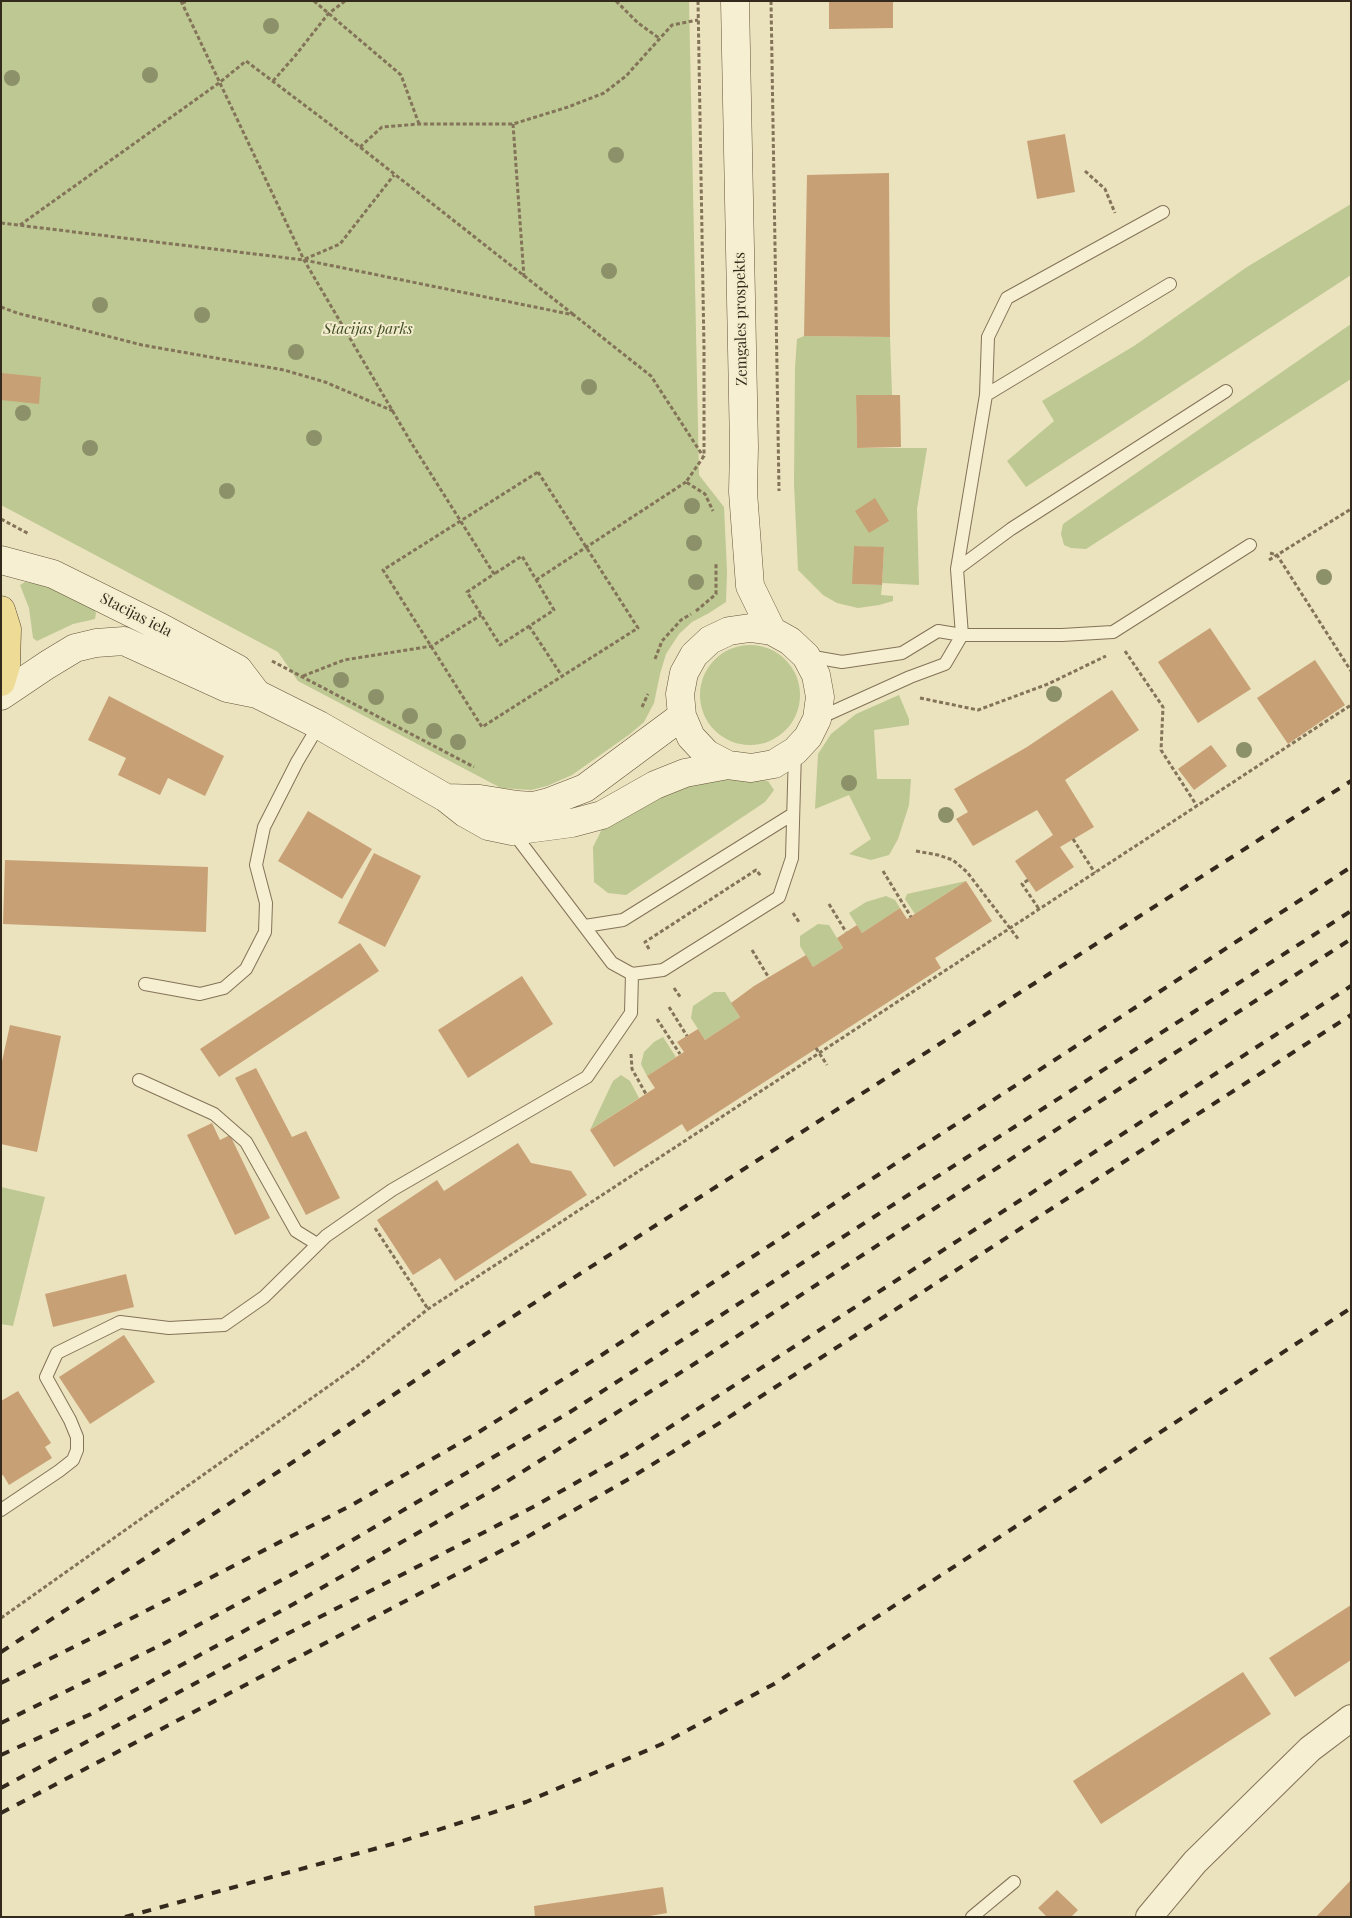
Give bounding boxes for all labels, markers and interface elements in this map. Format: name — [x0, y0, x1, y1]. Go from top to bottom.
street label: Zemgales prospekts — [731, 252, 751, 386]
park label: Stacijas parks — [323, 320, 413, 338]
street label: Stacijas iela — [97, 589, 175, 641]

